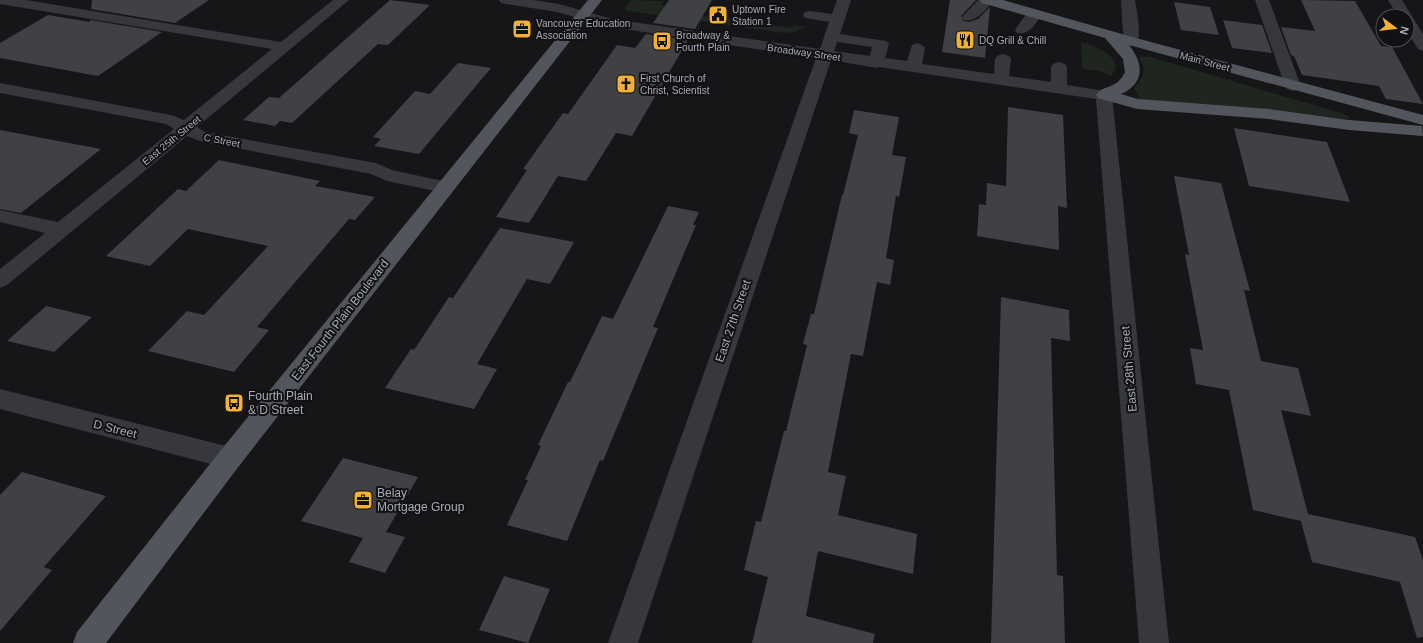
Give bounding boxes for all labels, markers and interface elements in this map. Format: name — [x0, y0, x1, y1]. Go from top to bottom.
public building icon: Uptown Fire Station 1 — [707, 4, 729, 26]
place label: Uptown Fire Station 1 — [732, 4, 786, 27]
north arrow — [1375, 8, 1415, 48]
office icon: Vancouver Education Association — [511, 18, 533, 40]
place label: Vancouver Education Association — [536, 18, 630, 41]
text: N — [1398, 25, 1411, 36]
restaurant icon: DQ Grill & Chill — [954, 29, 976, 51]
bus stop icon: Broadway & Fourth Plain — [651, 30, 673, 52]
place label: Broadway & Fourth Plain — [676, 30, 730, 53]
place label: DQ Grill & Chill — [979, 35, 1046, 46]
street label: Broadway Street — [767, 42, 842, 63]
street label: Main Street — [1179, 50, 1231, 73]
church icon: First Church of Christ, Scientist — [615, 73, 637, 95]
place label: First Church of Christ, Scientist — [640, 73, 710, 96]
street label: East 25th Street — [140, 113, 203, 167]
street label: C Street — [203, 132, 241, 149]
street label: East Fourth Plain Boulevard — [288, 257, 392, 383]
street label: East 27th Street — [712, 277, 754, 364]
street label: East 28th Street — [1118, 325, 1140, 412]
place label: Fourth Plain & D Street — [248, 389, 313, 417]
bus stop icon: Fourth Plain & D Street — [223, 392, 245, 414]
street label: D Street — [92, 417, 139, 441]
place label: Belay Mortgage Group — [377, 486, 465, 514]
office icon: Belay Mortgage Group — [352, 489, 374, 511]

